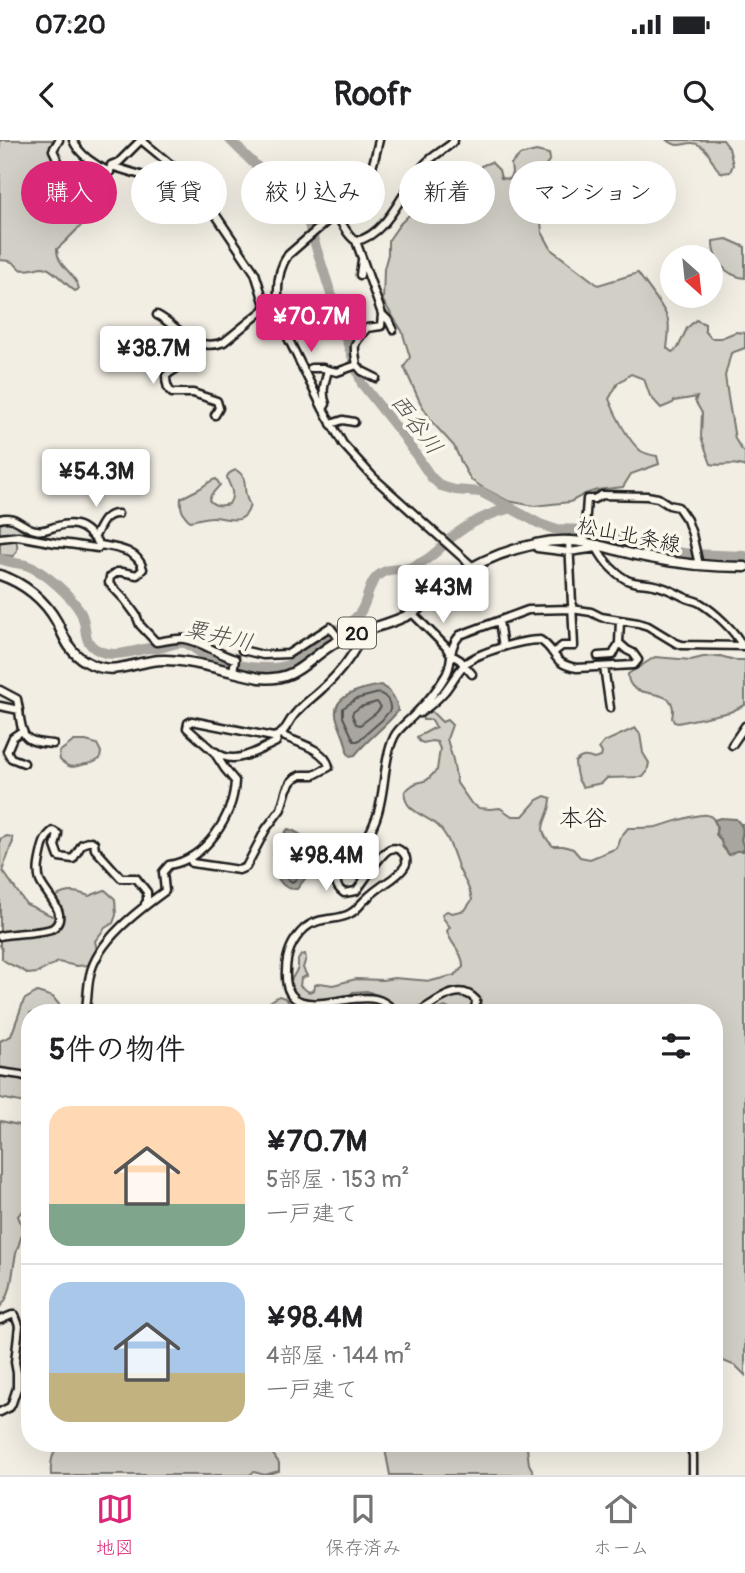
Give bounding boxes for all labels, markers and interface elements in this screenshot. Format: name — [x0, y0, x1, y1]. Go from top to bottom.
text: 07:20 — [35, 9, 106, 41]
text: Roofr — [334, 75, 411, 115]
icon: back — [28, 76, 66, 114]
icon: search — [679, 76, 717, 114]
chip: 購入 — [21, 161, 117, 224]
chip: 賃貸 — [131, 161, 227, 224]
chip: 絞り込み — [241, 161, 385, 224]
chip: 新着 — [399, 161, 495, 224]
chip: マンション — [509, 161, 676, 224]
north arrow — [660, 245, 723, 308]
map controls — [660, 245, 723, 308]
pin: ¥70.7M — [254, 294, 368, 354]
text: ¥70.7M — [272, 302, 350, 331]
pin: ¥38.7M — [96, 327, 210, 386]
text: ¥38.7M — [116, 334, 190, 363]
water label: 西谷川 — [384, 388, 449, 461]
pin: ¥54.3M — [39, 450, 153, 509]
text: ¥54.3M — [58, 457, 134, 486]
street label: 松山北条線 — [575, 512, 683, 559]
pin: ¥43M — [402, 566, 484, 625]
text: ¥43M — [414, 573, 472, 602]
water label: 粟井川 — [182, 614, 256, 657]
road number: 20 — [338, 618, 376, 648]
district label: 本谷 — [559, 804, 607, 833]
pin: ¥98.4M — [269, 834, 383, 893]
text: ¥98.4M — [289, 841, 363, 870]
icon: filters — [657, 1027, 695, 1065]
text: 5件の物件 — [49, 1031, 185, 1068]
text: ¥70.7M — [266, 1123, 367, 1160]
icon: home — [105, 1134, 189, 1218]
text: 5部屋 · 153 m² — [266, 1165, 409, 1194]
text: 一戸建て — [266, 1199, 358, 1228]
text: ¥98.4M — [266, 1299, 363, 1336]
icon: home — [105, 1310, 189, 1394]
text: 4部屋 · 144 m² — [266, 1341, 412, 1370]
text: 一戸建て — [266, 1375, 358, 1404]
tab: 地図 — [96, 1490, 134, 1560]
tab: 保存済み — [325, 1490, 401, 1560]
tab: ホーム — [593, 1490, 649, 1560]

